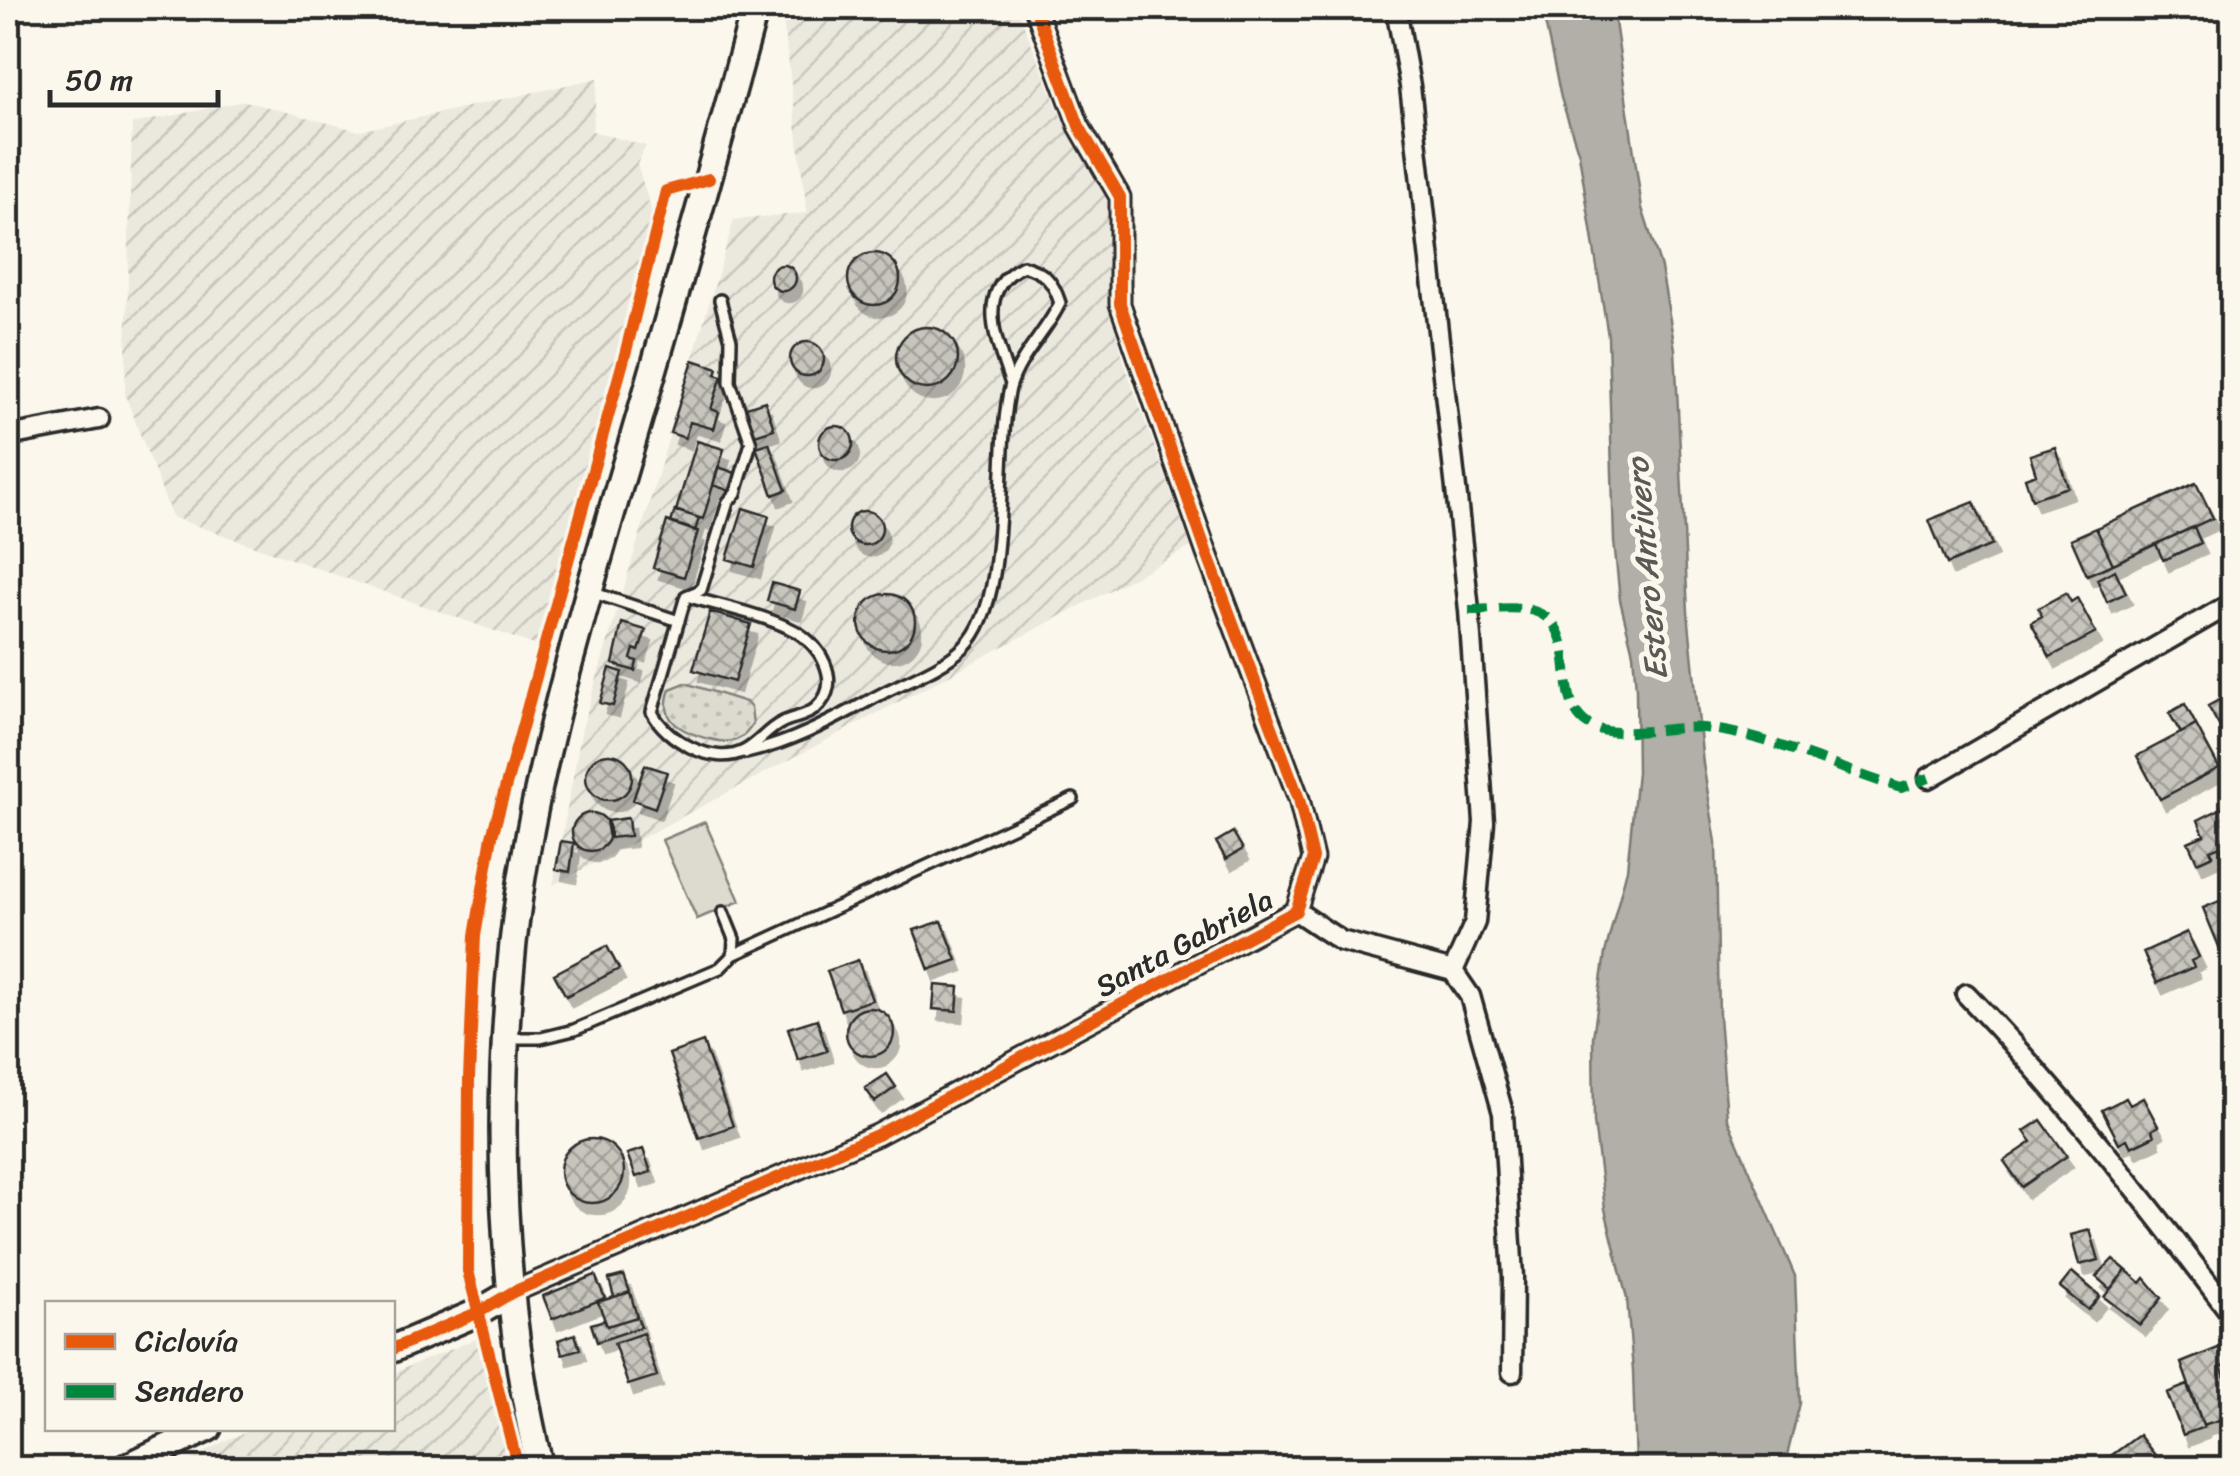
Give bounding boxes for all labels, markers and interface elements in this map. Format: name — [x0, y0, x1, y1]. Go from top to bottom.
scale bar — [50, 45, 218, 107]
text: 50 m — [65, 53, 133, 107]
water label: Estero Antivero — [1609, 454, 1685, 682]
street label: Santa Gabriela — [1085, 873, 1283, 1013]
legend — [45, 1301, 395, 1431]
text: Ciclovía — [135, 1314, 238, 1368]
text: Sendero — [135, 1364, 244, 1418]

